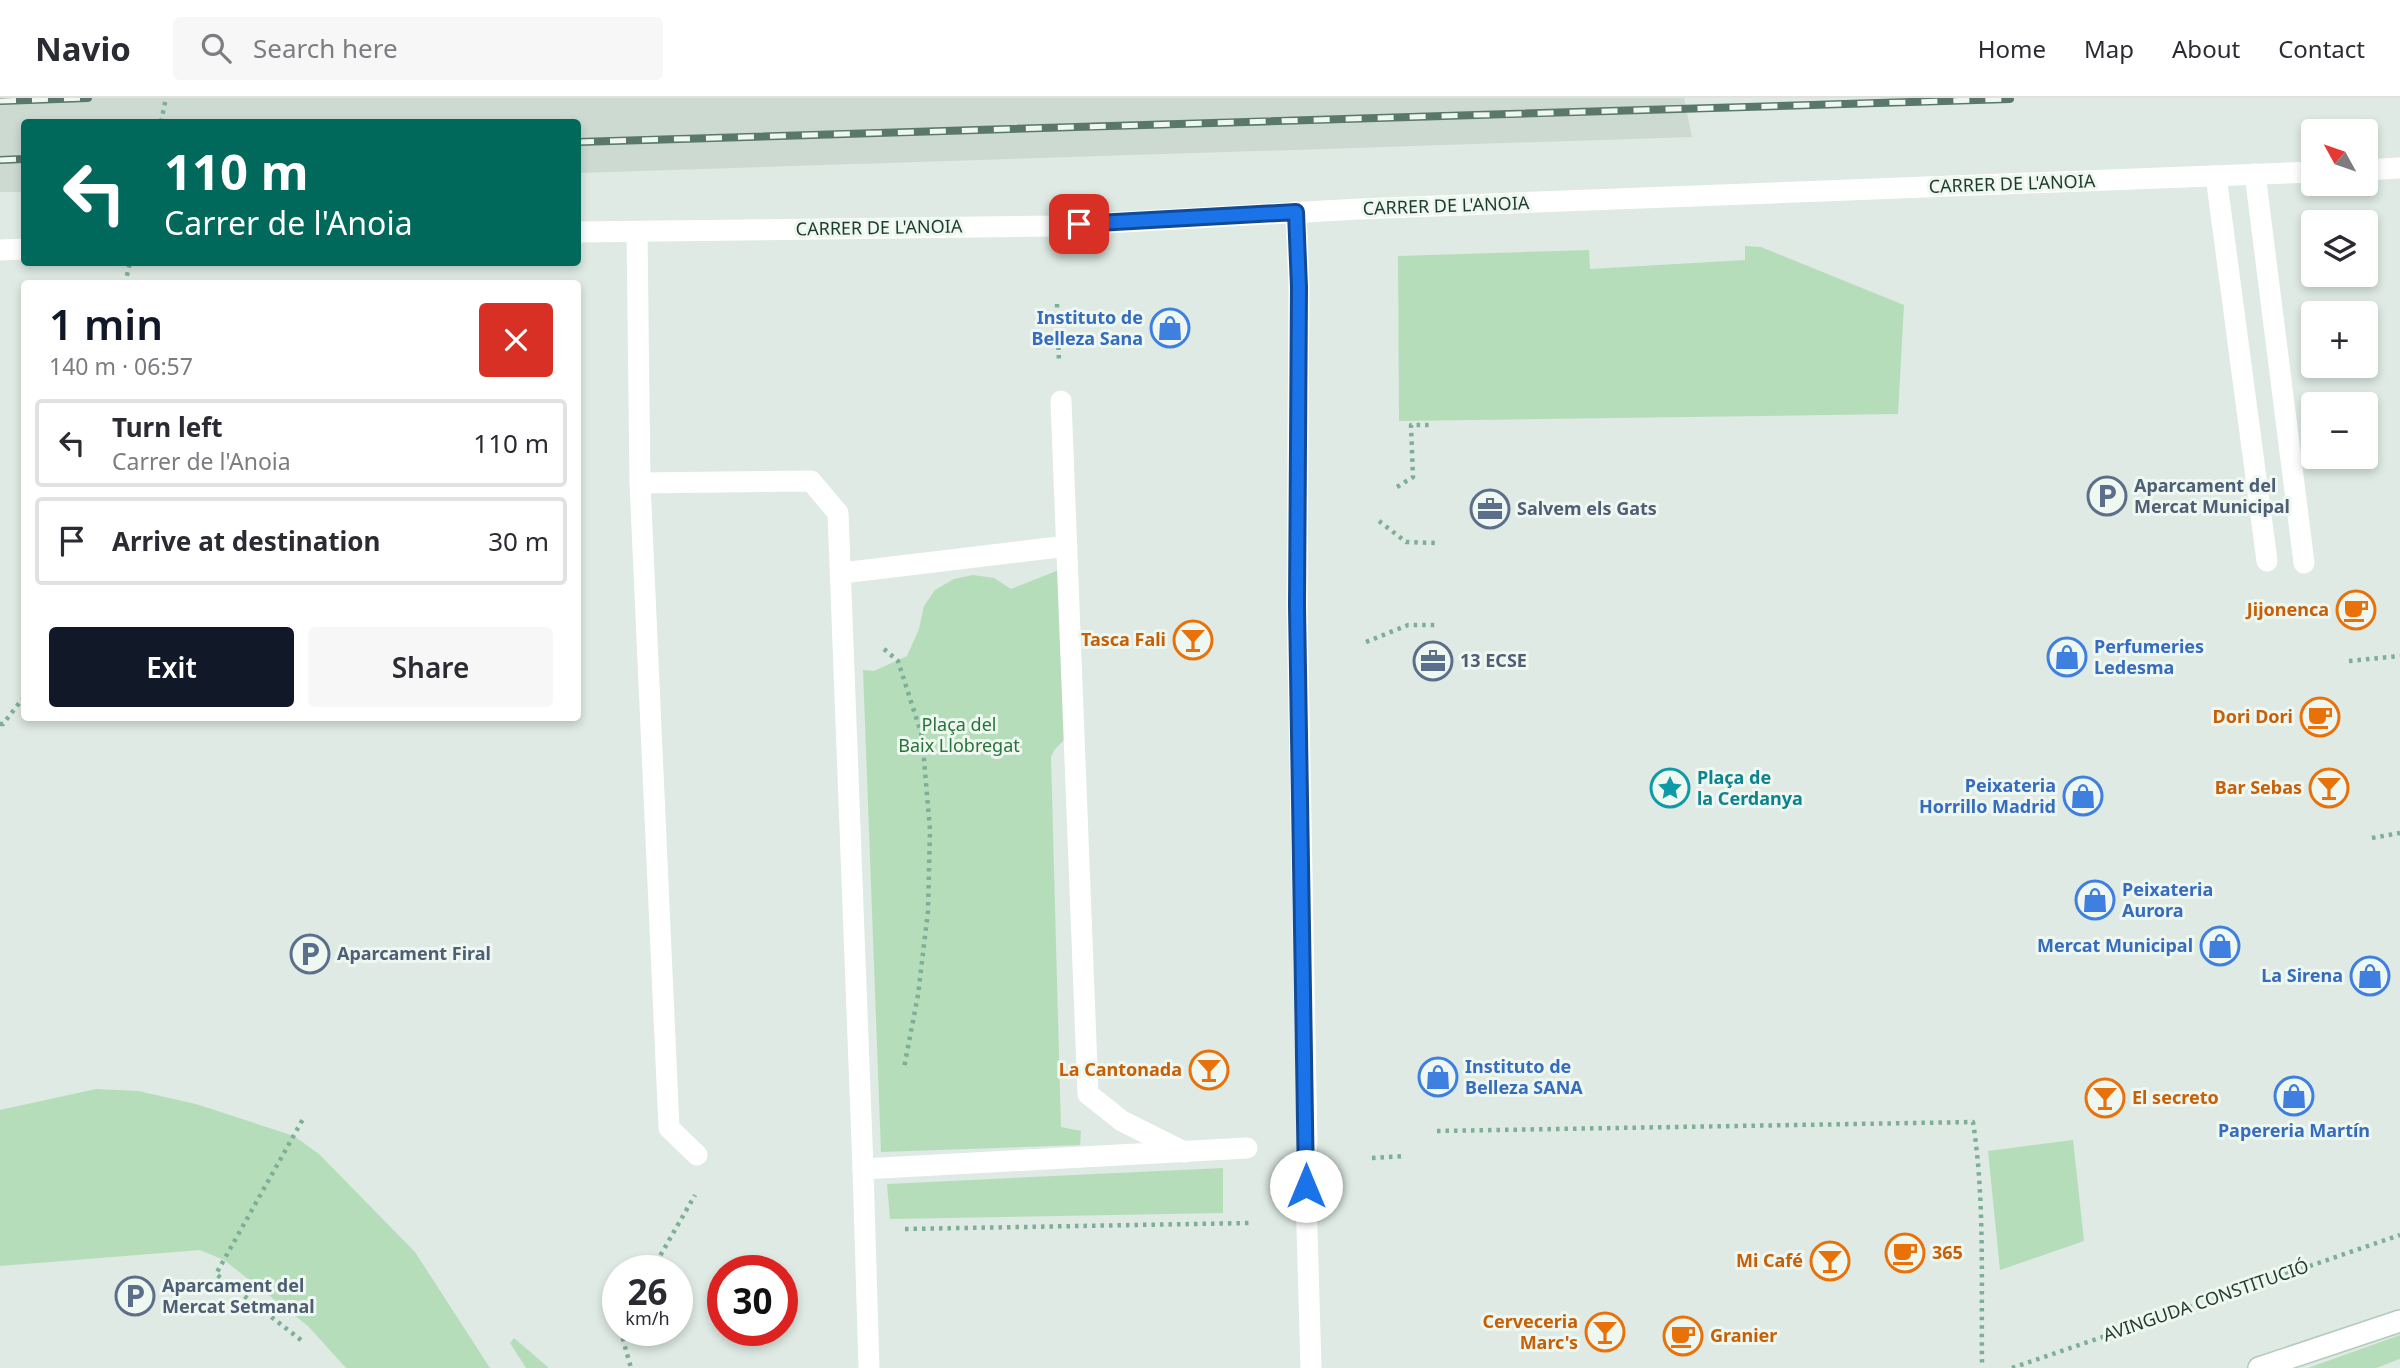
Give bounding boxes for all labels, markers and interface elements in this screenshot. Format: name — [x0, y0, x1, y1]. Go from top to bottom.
search box — [173, 17, 663, 80]
text: Navio — [35, 26, 131, 71]
icon: search — [197, 29, 235, 67]
text: Search here — [253, 30, 398, 66]
text: Home — [1978, 32, 2046, 65]
text: Map — [2084, 32, 2134, 65]
text: About — [2172, 32, 2240, 65]
text: Contact — [2278, 32, 2365, 65]
north arrow — [2301, 119, 2378, 196]
map controls — [2301, 119, 2378, 469]
text: 110 m — [164, 138, 309, 204]
icon: left — [49, 147, 140, 238]
street label: CARRER DE L'ANOIA — [1928, 168, 2096, 198]
street label: CARRER DE L'ANOIA — [1362, 190, 1530, 220]
pin — [1049, 194, 1109, 254]
text: Carrer de l'Anoia — [164, 201, 413, 244]
icon: arrive — [1060, 205, 1098, 243]
button: layers — [2301, 210, 2378, 287]
street label: CARRER DE L'ANOIA — [795, 214, 963, 240]
text: 1 min — [49, 295, 163, 352]
button: + — [2301, 301, 2378, 378]
button: close — [479, 303, 553, 377]
place label: Instituto de Belleza Sana — [1031, 305, 1143, 350]
shop icon: Instituto de Belleza Sana — [1149, 307, 1191, 349]
text: 140 m · 06:57 — [49, 350, 193, 382]
button: − — [2301, 392, 2378, 469]
text: Turn left — [112, 409, 223, 445]
icon: left — [53, 424, 91, 462]
text: 110 m — [473, 425, 549, 461]
text: Carrer de l'Anoia — [112, 445, 291, 477]
place label: Aparcament del Mercat Municipal — [2134, 473, 2290, 518]
parking icon: Aparcament del Mercat Municipal — [2086, 475, 2128, 517]
office icon: Salvem els Gats — [1469, 488, 1511, 530]
place label: Salvem els Gats — [1517, 496, 1657, 520]
icon: arrive — [53, 522, 91, 560]
text: Arrive at destination — [112, 523, 381, 559]
text: 30 m — [488, 523, 549, 559]
cafe icon: Jijonenca — [2335, 589, 2377, 631]
place label: Jijonenca — [2245, 597, 2329, 621]
bar icon: Tasca Fali — [1172, 619, 1214, 661]
button: Exit — [49, 627, 294, 707]
button: Share — [308, 627, 553, 707]
place label: Tasca Fali — [1081, 627, 1166, 651]
place label: Perfumeries Ledesma — [2094, 634, 2204, 679]
shop icon: Perfumeries Ledesma — [2046, 636, 2088, 678]
office icon: 13 ECSE — [1412, 640, 1454, 682]
place label: 13 ECSE — [1460, 648, 1527, 672]
cafe icon: Dori Dori — [2299, 696, 2341, 738]
place label: Dori Dori — [2213, 704, 2293, 728]
park label: Plaça del Baix Llobregat — [898, 712, 1020, 757]
place label: Plaça de la Cerdanya — [1697, 765, 1803, 810]
place icon: Plaça de la Cerdanya — [1649, 767, 1691, 809]
bar icon: Bar Sebas — [2308, 767, 2350, 809]
place label: Peixateria Horrillo Madrid — [1919, 773, 2056, 818]
shop icon: Peixateria Horrillo Madrid — [2062, 775, 2104, 817]
place label: Bar Sebas — [2215, 775, 2302, 799]
place label: Peixateria Aurora — [2122, 877, 2213, 922]
shop icon: Peixateria Aurora — [2074, 879, 2116, 921]
shop icon: Mercat Municipal — [2199, 925, 2241, 967]
parking icon: Aparcament Firal — [289, 933, 331, 975]
place label: Mercat Municipal — [2037, 933, 2193, 957]
place label: Aparcament Firal — [337, 941, 491, 965]
shop icon: La Sirena — [2349, 955, 2391, 997]
place label: La Sirena — [2261, 963, 2343, 987]
bar icon: La Cantonada — [1188, 1049, 1230, 1091]
place label: Instituto de Belleza SANA — [1465, 1054, 1583, 1099]
shop icon: Instituto de Belleza SANA — [1417, 1056, 1459, 1098]
place label: La Cantonada — [1059, 1057, 1182, 1081]
shop icon: Papereria Martín — [2273, 1075, 2315, 1117]
bar icon: El secreto — [2084, 1077, 2126, 1119]
place label: El secreto — [2132, 1085, 2219, 1109]
place label: Papereria Martín — [2218, 1118, 2370, 1142]
position arrow — [1269, 1149, 1343, 1223]
cafe icon: 365 — [1884, 1232, 1926, 1274]
bar icon: Mi Café — [1809, 1240, 1851, 1282]
place label: 365 — [1932, 1240, 1963, 1264]
place label: Mi Café — [1736, 1248, 1803, 1272]
street label: AVINGUDA CONSTITUCIÓ — [2100, 1254, 2312, 1347]
speed limit sign: 30 — [707, 1255, 798, 1346]
text: 26 — [627, 1268, 668, 1315]
place label: Aparcament del Mercat Setmanal — [162, 1273, 315, 1318]
parking icon: Aparcament del Mercat Setmanal — [114, 1275, 156, 1317]
text: km/h — [625, 1306, 670, 1330]
place label: Cerveceria Marc's — [1482, 1309, 1578, 1354]
bar icon: Cerveceria Marc's — [1584, 1311, 1626, 1353]
cafe icon: Granier — [1662, 1315, 1704, 1357]
place label: Granier — [1710, 1323, 1777, 1347]

